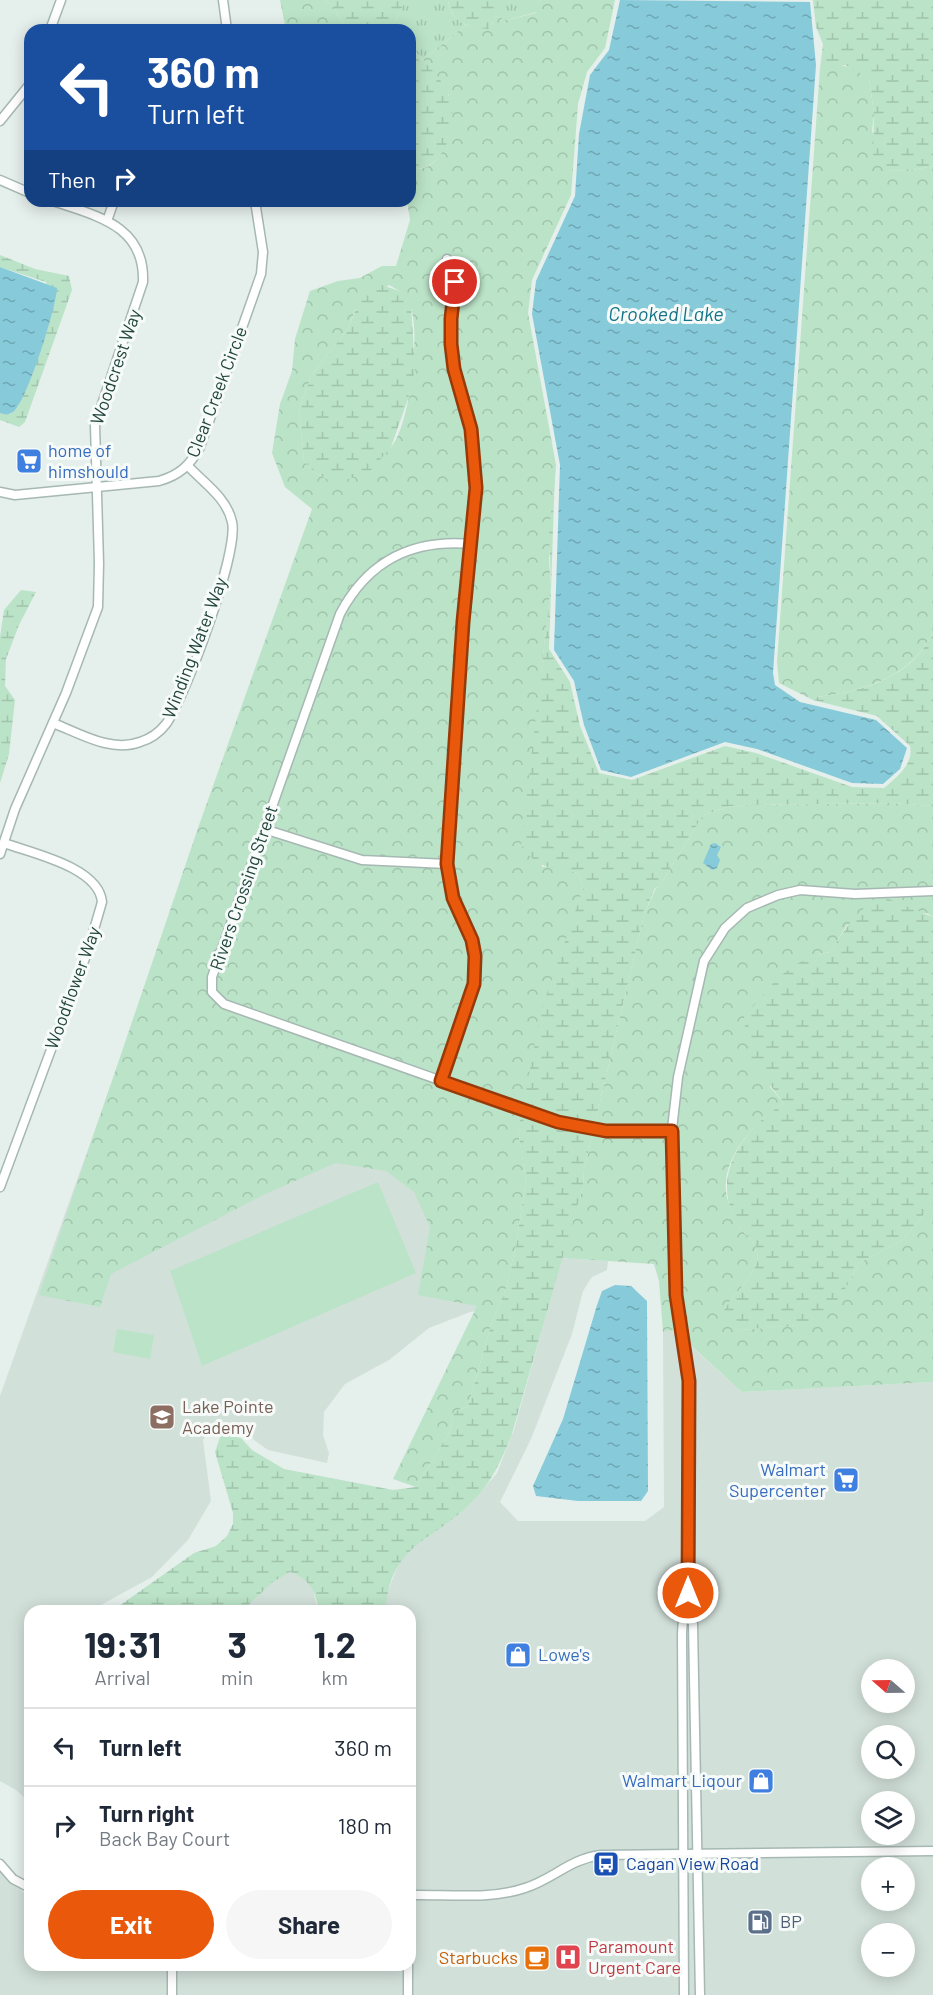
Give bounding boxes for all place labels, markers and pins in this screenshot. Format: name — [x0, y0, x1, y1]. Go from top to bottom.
pin — [429, 256, 480, 307]
place label: home of himshould — [48, 439, 129, 482]
supermarket icon: home of himshould — [14, 446, 44, 476]
place label: Lake Pointe Academy — [182, 1395, 274, 1438]
school or university icon: Lake Pointe Academy — [147, 1402, 177, 1432]
place label: Walmart Supercenter — [729, 1458, 826, 1501]
supermarket icon: Walmart Supercenter — [831, 1465, 861, 1495]
shop icon: Lowe's — [503, 1640, 533, 1670]
place label: Lowe's — [538, 1643, 590, 1665]
shop icon: Walmart Liqour — [746, 1766, 776, 1796]
place label: Walmart Liqour — [622, 1769, 742, 1791]
bus stop icon: Cagan View Road — [591, 1849, 621, 1879]
place label: Cagan View Road — [626, 1852, 759, 1874]
fuel station icon: BP — [745, 1907, 775, 1937]
place label: BP — [780, 1910, 802, 1932]
place label: Paramount Urgent Care — [588, 1935, 681, 1978]
hospital icon: Paramount Urgent Care — [553, 1942, 583, 1972]
cafe icon: Starbucks — [522, 1943, 552, 1973]
place label: Starbucks — [439, 1946, 518, 1968]

